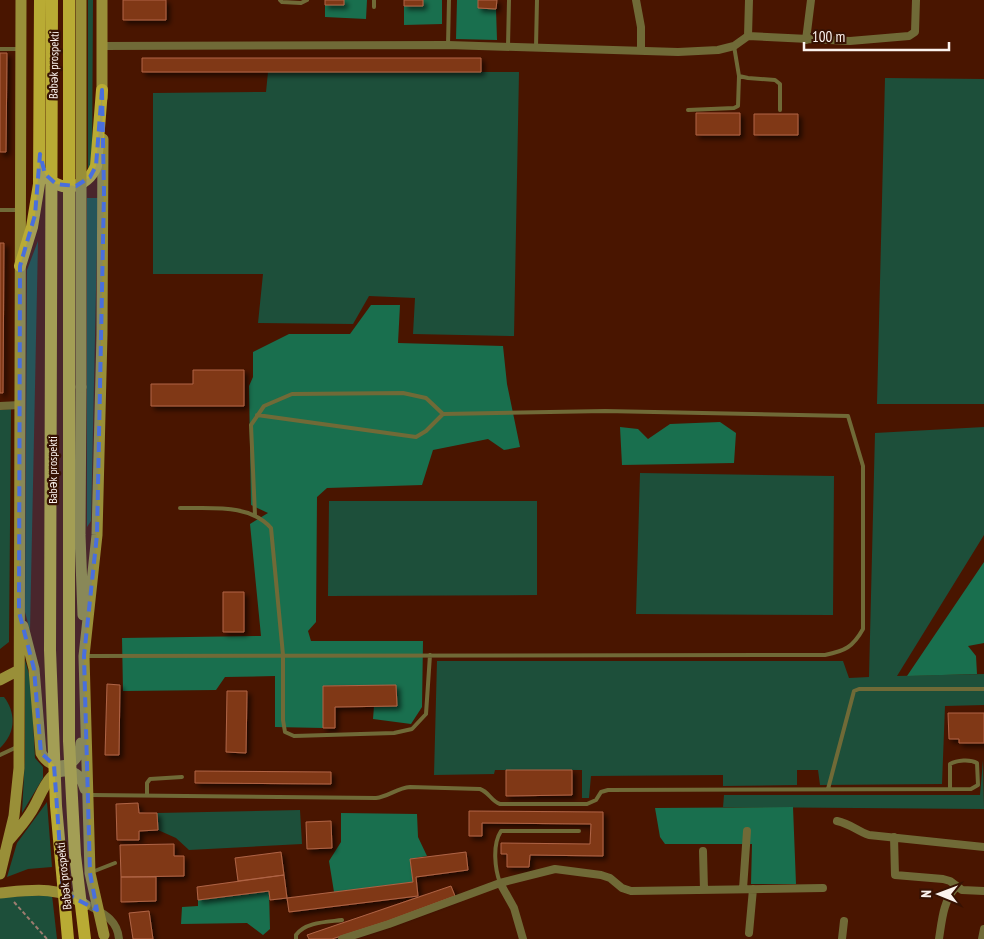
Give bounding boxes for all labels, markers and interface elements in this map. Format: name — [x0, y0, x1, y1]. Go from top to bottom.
scale bar — [804, 20, 949, 52]
text: 100 m — [812, 27, 845, 46]
street label: Babək prospekti — [45, 31, 62, 99]
street label: Babək prospekti — [45, 436, 60, 504]
street label: Babək prospekti — [53, 842, 75, 911]
north arrow — [914, 869, 964, 919]
text: N — [917, 890, 935, 898]

